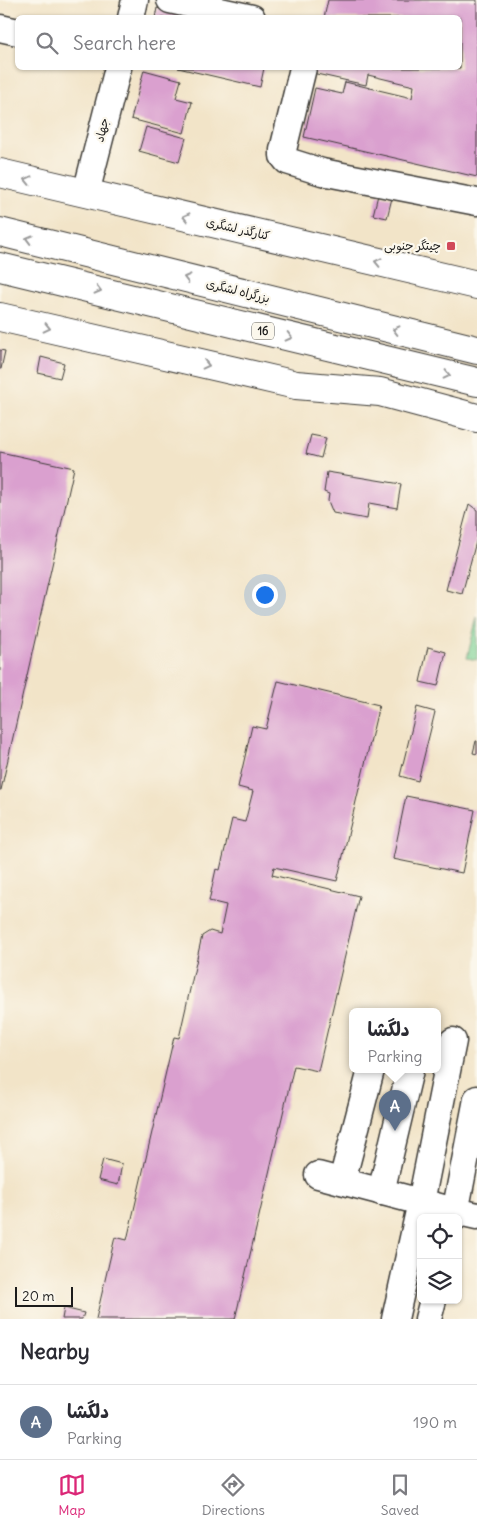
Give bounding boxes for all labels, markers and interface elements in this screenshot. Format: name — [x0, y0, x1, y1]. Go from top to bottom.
search box — [15, 15, 462, 70]
icon: search — [33, 29, 61, 57]
text: Search here — [73, 31, 176, 55]
street label: جهاد — [91, 116, 113, 144]
one-way arrow — [23, 175, 32, 186]
one-way arrow — [182, 212, 191, 223]
street label: کنارگذر لشگری — [205, 214, 271, 243]
one-way arrow — [24, 234, 33, 245]
place label: چیتگر جنوبی — [384, 238, 441, 254]
marker: چیتگر جنوبی — [445, 240, 457, 252]
one-way arrow — [374, 257, 383, 268]
one-way arrow — [183, 274, 191, 284]
street label: بزرگراه لشگری — [205, 275, 271, 307]
one-way arrow — [93, 284, 102, 295]
one-way arrow — [43, 322, 52, 333]
road number: 16 — [252, 322, 274, 340]
one-way arrow — [391, 325, 400, 336]
one-way arrow — [285, 332, 293, 342]
one-way arrow — [201, 359, 210, 370]
one-way arrow — [443, 369, 452, 380]
your location — [252, 582, 278, 608]
popup — [349, 1008, 441, 1073]
text: دلگشا — [368, 1017, 410, 1041]
text: Parking — [368, 1046, 422, 1066]
pin: A — [379, 1090, 411, 1131]
map controls — [417, 1214, 462, 1304]
button: locate — [417, 1214, 462, 1259]
button: layers — [417, 1259, 462, 1304]
scale bar — [15, 1284, 72, 1307]
text: 20 m — [22, 1287, 55, 1305]
text: Nearby — [20, 1338, 90, 1365]
text: دلگشا — [67, 1399, 109, 1423]
text: A — [31, 1412, 41, 1432]
text: 190 m — [413, 1412, 457, 1432]
text: Parking — [67, 1428, 122, 1448]
tab: Map — [58, 1471, 86, 1519]
tab: Directions — [202, 1471, 265, 1519]
tab: Saved — [381, 1471, 419, 1519]

